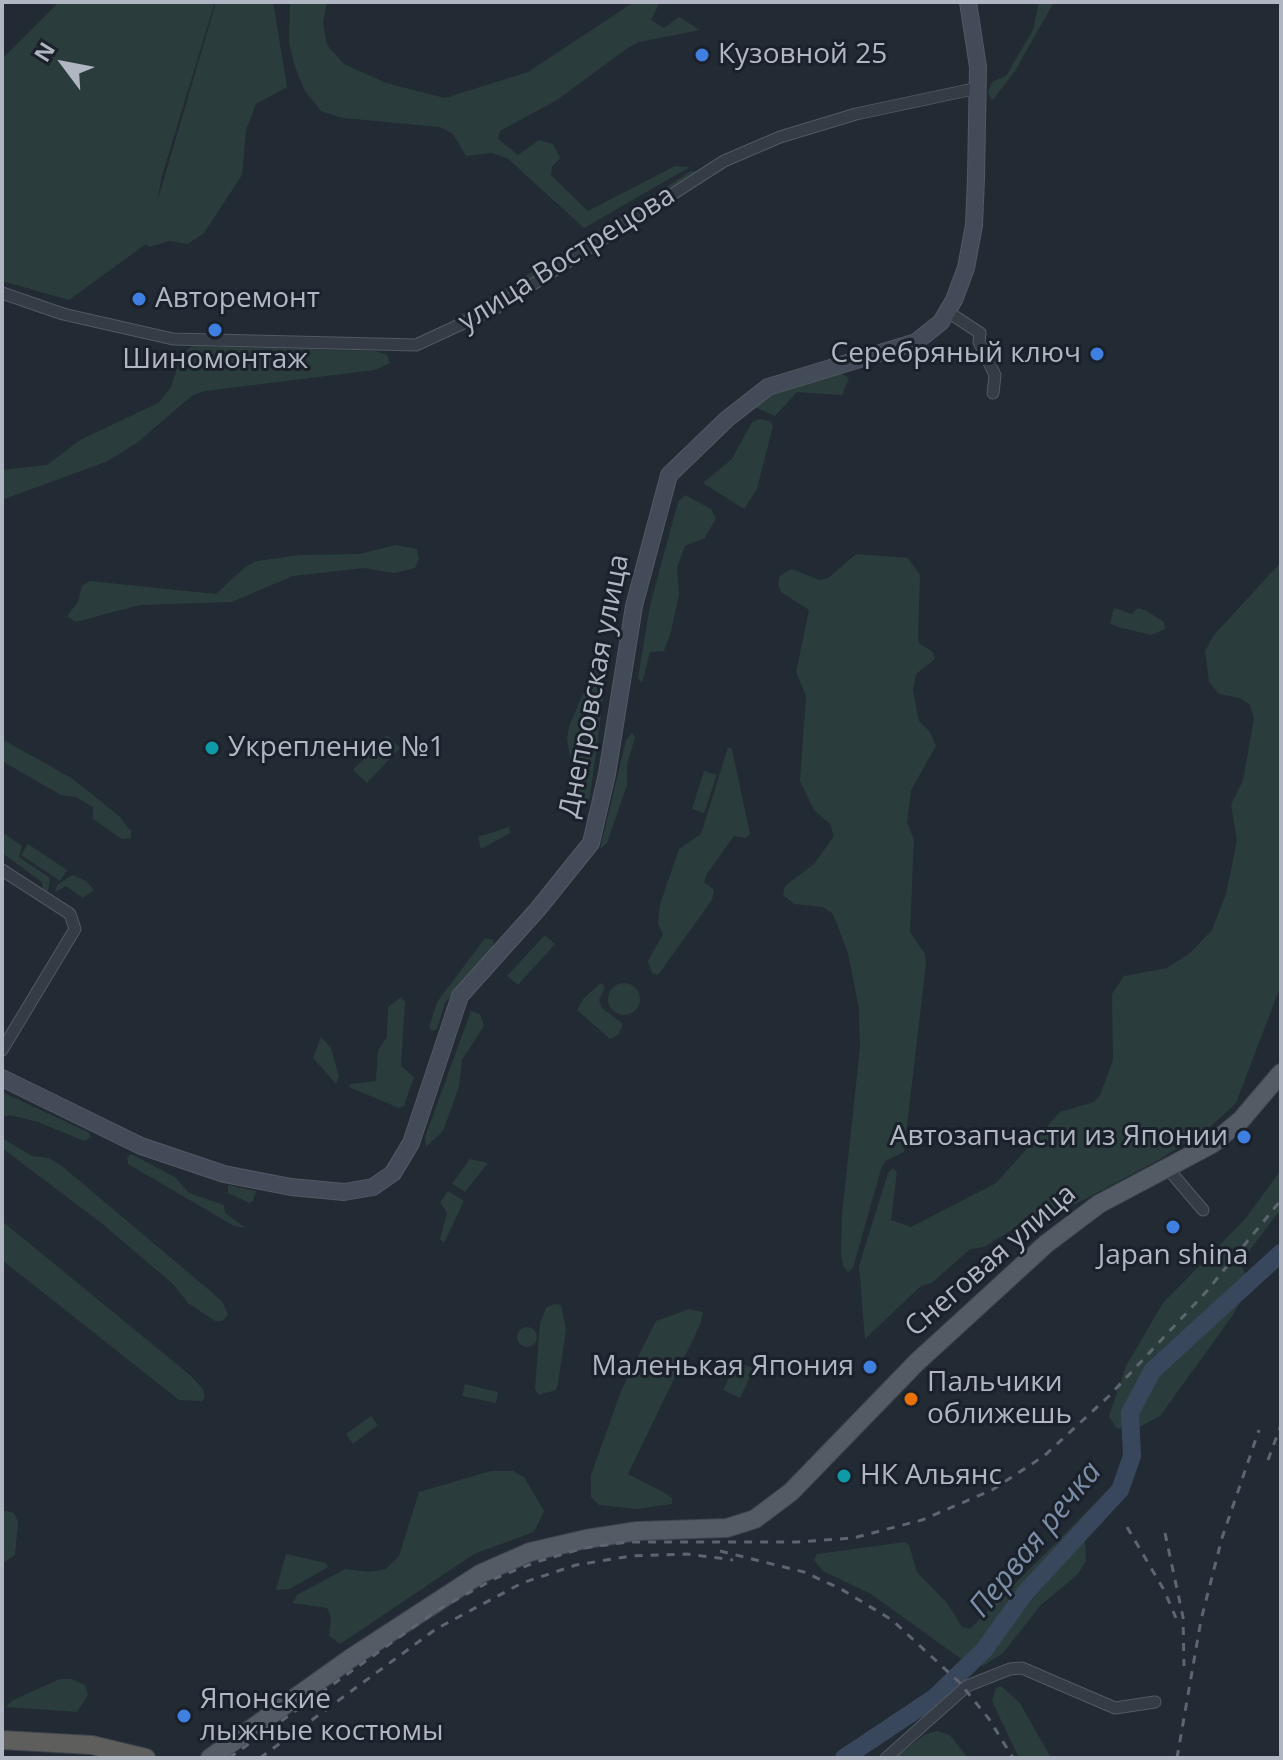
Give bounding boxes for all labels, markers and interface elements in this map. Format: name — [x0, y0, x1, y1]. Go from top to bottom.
north arrow — [24, 24, 104, 104]
text: N — [26, 36, 61, 67]
place label: Кузовной 25 — [718, 38, 887, 72]
marker: Кузовной 25 — [693, 46, 711, 64]
street label: улица Вострецова — [453, 179, 681, 339]
place label: Авторемонт — [155, 282, 320, 316]
marker: Авторемонт — [130, 290, 148, 308]
marker: Шиномонтаж — [206, 321, 224, 339]
place label: Серебряный ключ — [831, 337, 1081, 371]
place label: Шиномонтаж — [122, 343, 308, 377]
marker: Серебряный ключ — [1088, 345, 1106, 363]
street label: Днепровская улица — [553, 552, 637, 820]
place label: Укрепление №1 — [228, 731, 445, 765]
marker: Укрепление №1 — [203, 739, 221, 757]
place label: Автозапчасти из Японии — [890, 1120, 1228, 1154]
marker: Автозапчасти из Японии — [1235, 1128, 1253, 1146]
street label: Снеговая улица — [899, 1178, 1083, 1344]
marker: Japan shina — [1164, 1218, 1182, 1236]
place label: Japan shina — [1098, 1239, 1248, 1273]
place label: Маленькая Япония — [592, 1350, 854, 1384]
marker: Маленькая Япония — [861, 1358, 879, 1376]
place label: Пальчики оближешь — [927, 1366, 1072, 1432]
marker: Пальчики оближешь — [902, 1390, 920, 1408]
water label: Первая речка — [962, 1455, 1110, 1625]
place label: НК Альянс — [860, 1459, 1002, 1493]
marker: НК Альянс — [835, 1467, 853, 1485]
place label: Японские лыжные костюмы — [200, 1683, 443, 1749]
marker: Японские лыжные костюмы — [175, 1707, 193, 1725]

